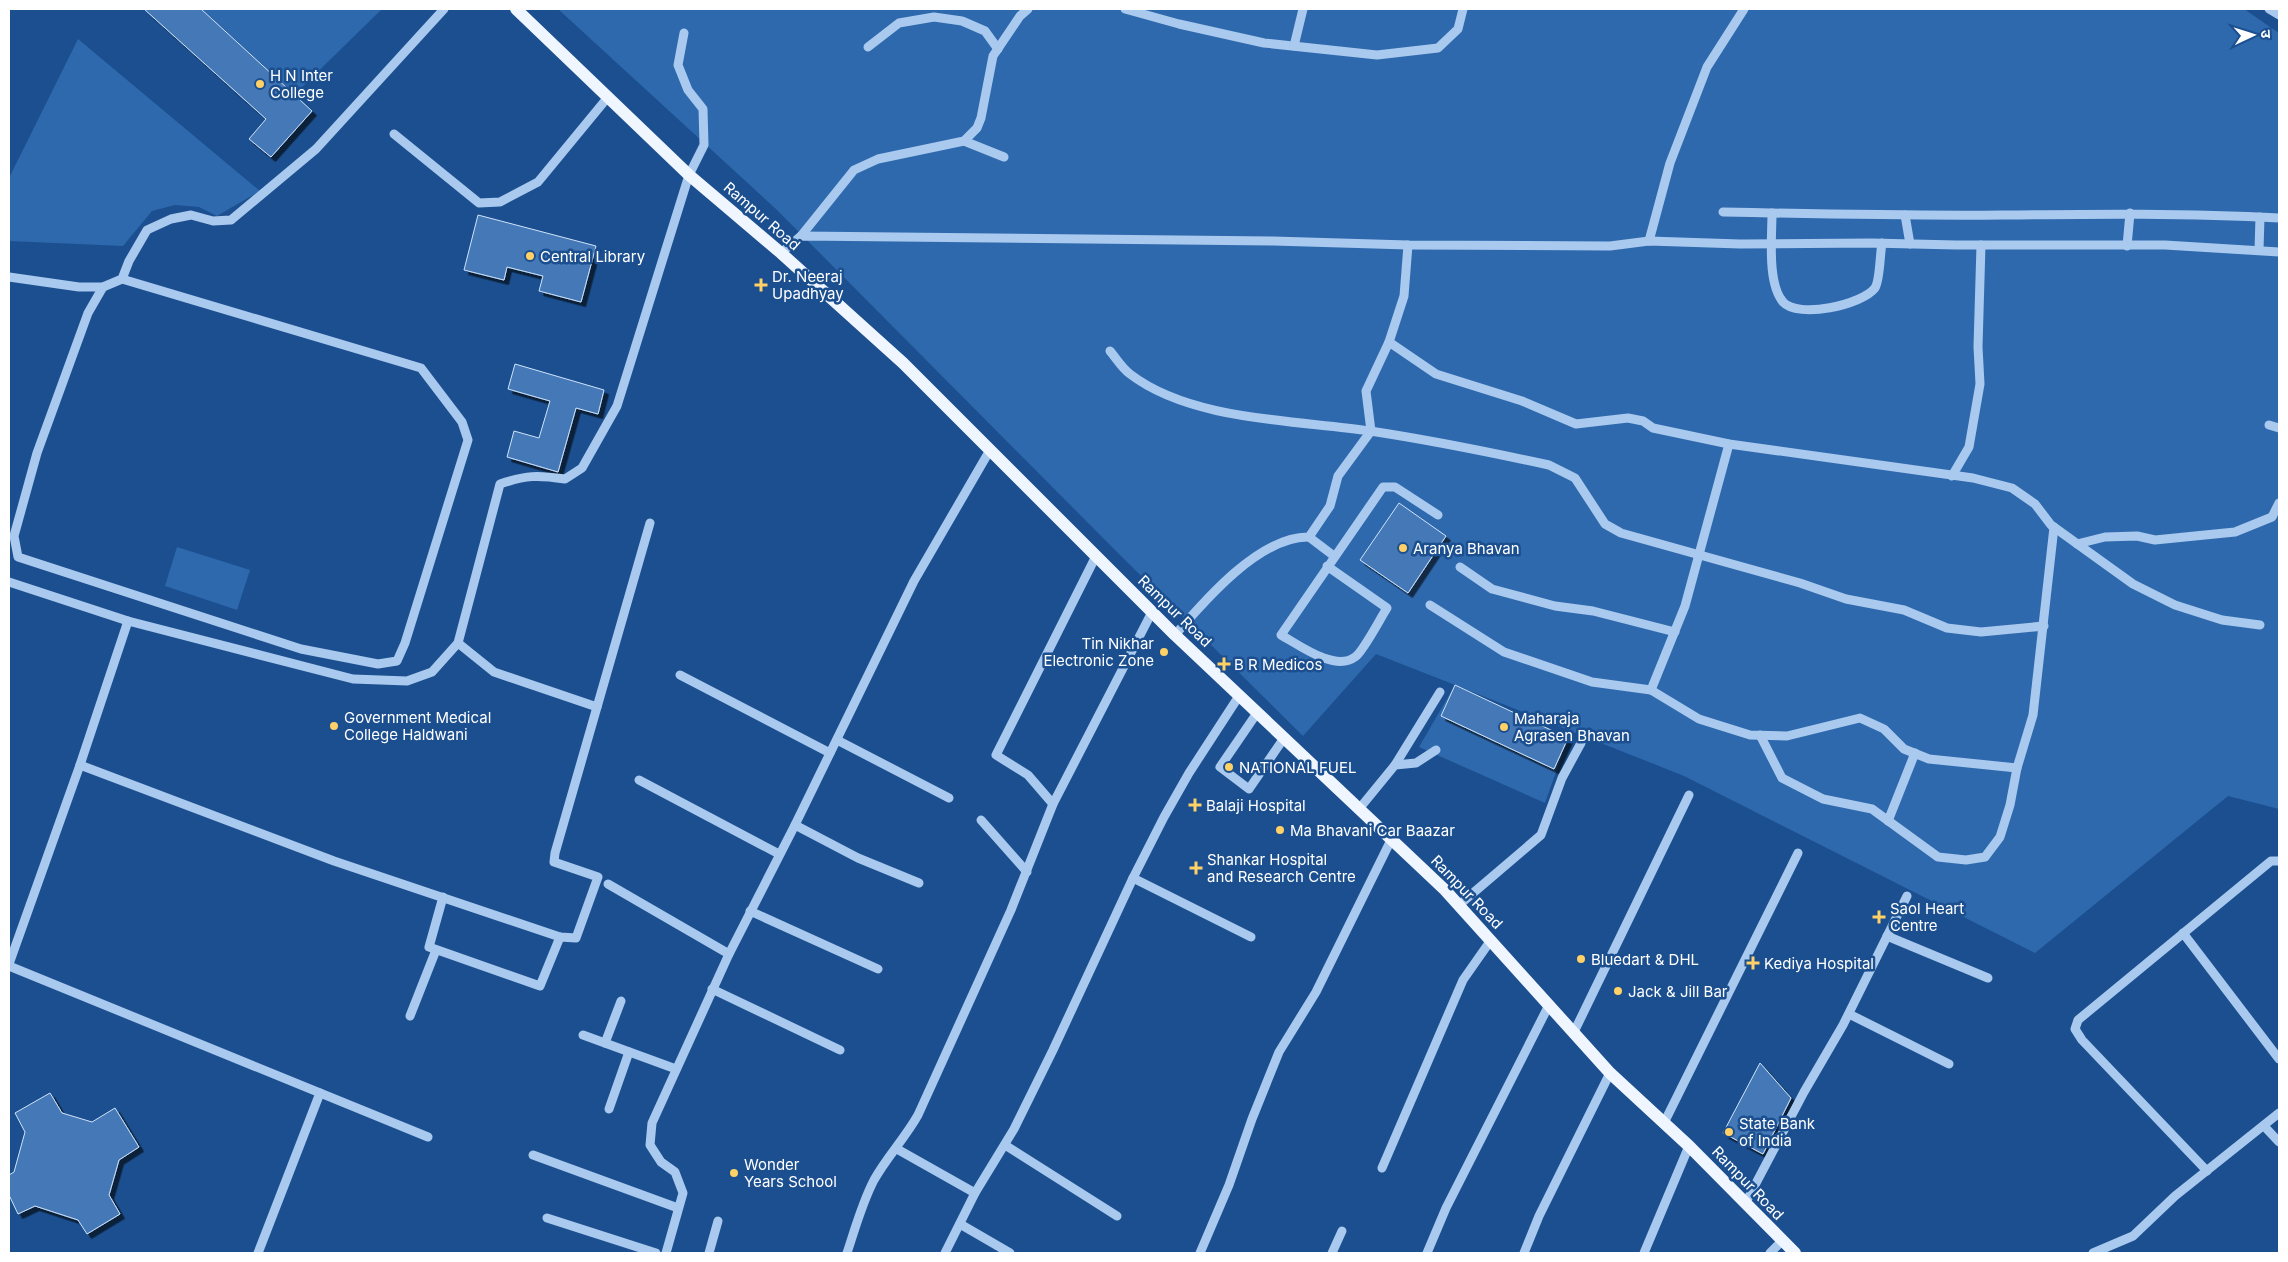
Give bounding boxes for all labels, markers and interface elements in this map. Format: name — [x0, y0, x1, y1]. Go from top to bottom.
north arrow — [2228, 10, 2278, 60]
text: उ — [2258, 29, 2275, 40]
place label: H N Inter College — [270, 66, 333, 102]
marker: H N Inter College — [254, 78, 266, 90]
street label: Rampur Road — [720, 178, 804, 254]
place label: Central Library — [540, 247, 646, 266]
marker: Central Library — [524, 250, 536, 262]
place label: Dr. Neeraj Upadhyay — [772, 267, 844, 303]
marker: Dr. Neeraj Upadhyay — [754, 278, 768, 292]
place label: Aranya Bhavan — [1413, 539, 1520, 558]
marker: Aranya Bhavan — [1397, 542, 1409, 554]
street label: Rampur Road — [1134, 571, 1216, 651]
place label: Tin Nikhar Electronic Zone — [1043, 634, 1154, 670]
marker: Tin Nikhar Electronic Zone — [1158, 646, 1170, 658]
place label: B R Medicos — [1234, 655, 1323, 674]
marker: B R Medicos — [1218, 658, 1230, 670]
place label: Government Medical College Haldwani — [344, 708, 491, 744]
place label: Maharaja Agrasen Bhavan — [1514, 709, 1630, 745]
marker: Government Medical College Haldwani — [328, 720, 340, 732]
marker: Maharaja Agrasen Bhavan — [1498, 721, 1510, 733]
place label: NATIONAL FUEL — [1239, 758, 1356, 777]
marker: NATIONAL FUEL — [1223, 761, 1235, 773]
place label: Balaji Hospital — [1206, 796, 1306, 815]
marker: Balaji Hospital — [1188, 798, 1202, 812]
place label: Ma Bhavani Car Baazar — [1290, 821, 1455, 840]
marker: Ma Bhavani Car Baazar — [1274, 824, 1286, 836]
place label: Shankar Hospital and Research Centre — [1207, 850, 1356, 886]
street label: Rampur Road — [1427, 851, 1507, 933]
marker: Shankar Hospital and Research Centre — [1189, 861, 1203, 875]
place label: Saol Heart Centre — [1890, 899, 1964, 935]
marker: Saol Heart Centre — [1872, 910, 1886, 924]
place label: Bluedart & DHL — [1591, 950, 1699, 969]
marker: Bluedart & DHL — [1575, 953, 1587, 965]
place label: Kediya Hospital — [1764, 954, 1874, 973]
marker: Kediya Hospital — [1746, 956, 1760, 970]
place label: Jack & Jill Bar — [1628, 982, 1728, 1001]
marker: Jack & Jill Bar — [1612, 985, 1624, 997]
place label: State Bank of India — [1739, 1114, 1816, 1150]
marker: State Bank of India — [1723, 1126, 1735, 1138]
street label: Rampur Road — [1708, 1142, 1788, 1224]
place label: Wonder Years School — [744, 1155, 837, 1191]
marker: Wonder Years School — [728, 1167, 740, 1179]

